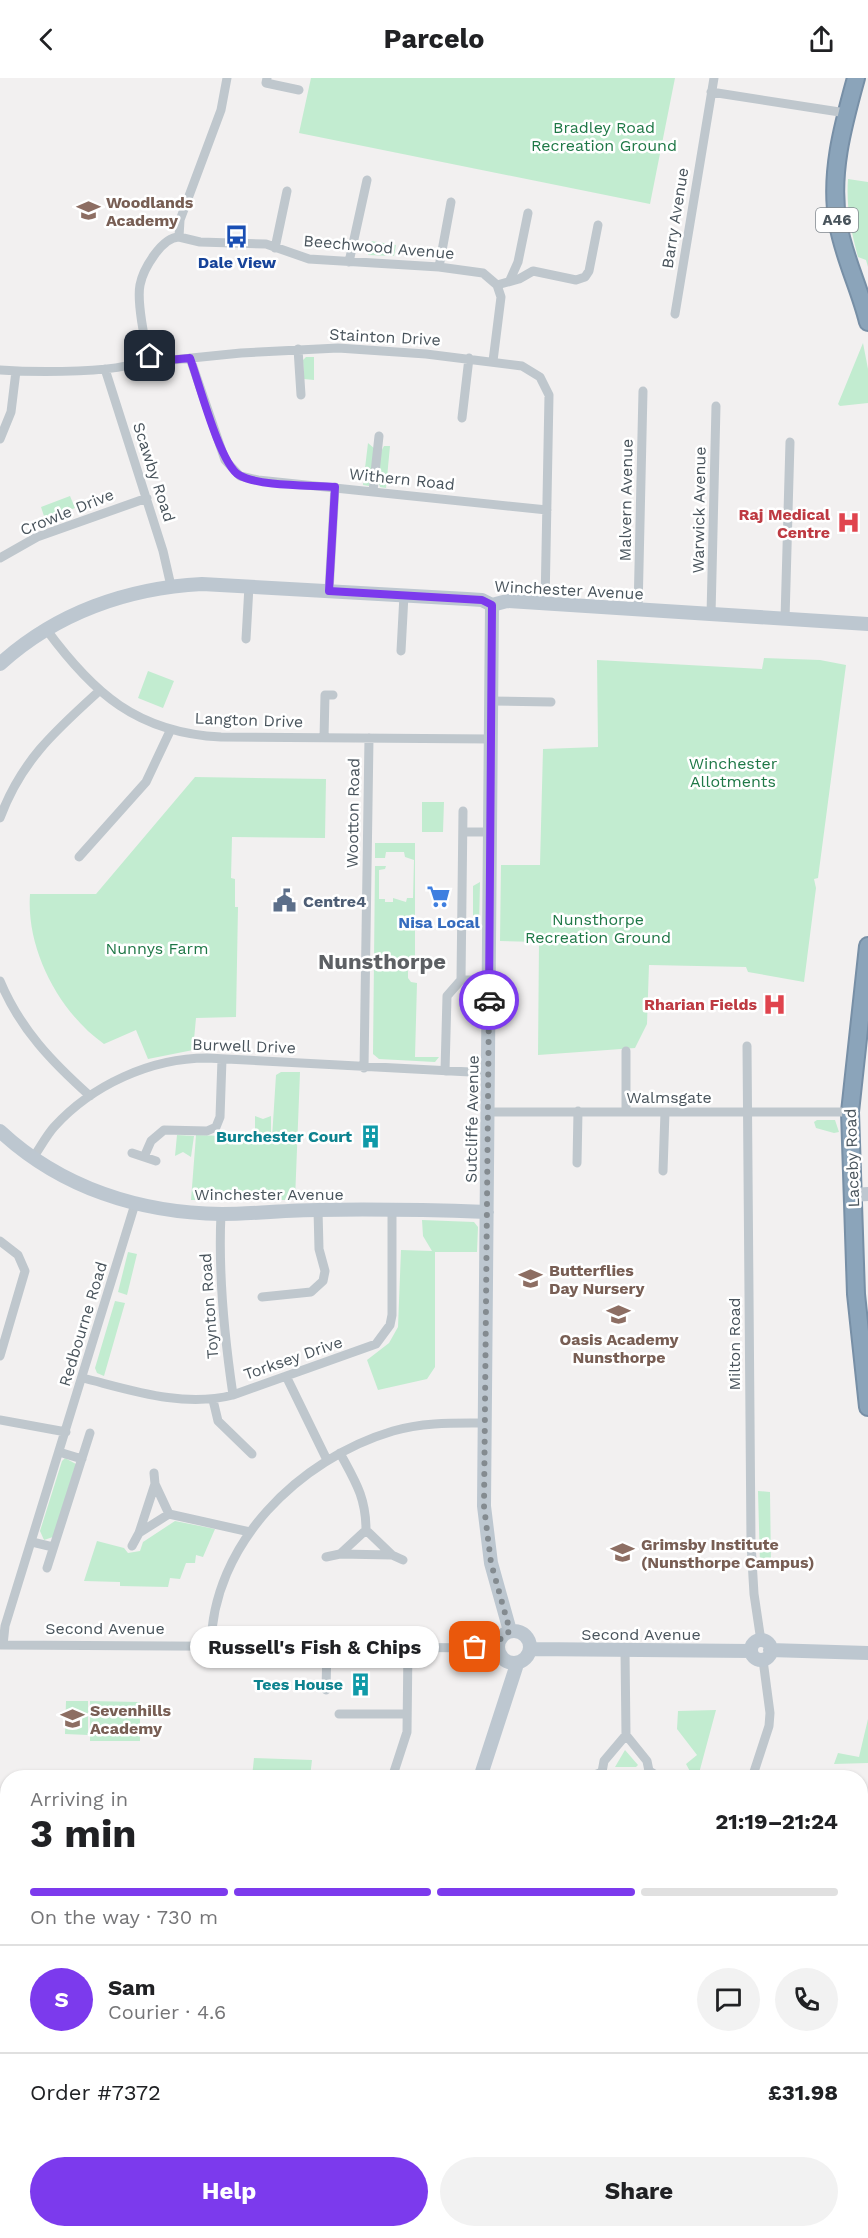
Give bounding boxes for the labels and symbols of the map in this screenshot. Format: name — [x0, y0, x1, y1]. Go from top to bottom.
park label: Bradley Road Recreation Ground — [531, 118, 677, 155]
street label: Barry Avenue — [658, 166, 692, 270]
place label: Woodlands Academy — [106, 193, 194, 230]
school or university icon: Woodlands Academy — [75, 198, 101, 224]
road number: A46 — [816, 208, 858, 232]
bus stop icon: Dale View — [224, 224, 250, 250]
street label: Beechwood Avenue — [303, 231, 455, 263]
place label: Dale View — [198, 253, 277, 272]
street label: Stainton Drive — [329, 325, 441, 349]
pin — [124, 330, 175, 381]
street label: Scawby Road — [129, 420, 179, 524]
street label: Malvern Avenue — [615, 439, 637, 561]
street label: Warwick Avenue — [688, 446, 710, 574]
street label: Withern Road — [348, 464, 456, 494]
street label: Crowle Drive — [17, 485, 117, 539]
place label: Raj Medical Centre — [738, 505, 831, 542]
hospital icon: Raj Medical Centre — [835, 510, 861, 536]
street label: Winchester Avenue — [494, 577, 644, 603]
street label: Langton Drive — [194, 709, 304, 731]
park label: Winchester Allotments — [689, 754, 778, 791]
street label: Wootton Road — [343, 758, 363, 868]
supermarket icon: Nisa Local — [426, 884, 452, 910]
public building icon: Centre4 — [272, 888, 298, 914]
place label: Centre4 — [303, 892, 366, 911]
park label: Nunsthorpe Recreation Ground — [525, 910, 671, 947]
place label: Nisa Local — [398, 913, 480, 932]
park label: Nunnys Farm — [106, 939, 208, 958]
district label: Nunsthorpe — [318, 949, 446, 974]
courier — [459, 970, 519, 1030]
hospital icon: Rharian Fields — [762, 991, 788, 1017]
place label: Rharian Fields — [644, 995, 757, 1014]
street label: Burwell Drive — [192, 1035, 296, 1057]
street label: Sutcliffe Avenue — [461, 1055, 483, 1183]
street label: Walmsgate — [626, 1088, 712, 1107]
street label: Laceby Road — [841, 1108, 863, 1208]
building icon: Burchester Court — [357, 1123, 383, 1149]
place label: Burchester Court — [216, 1127, 352, 1146]
street label: Winchester Avenue — [194, 1185, 344, 1204]
street label: Toynton Road — [196, 1252, 222, 1360]
street label: Redbourne Road — [55, 1259, 111, 1389]
place label: Butterflies Day Nursery — [549, 1261, 645, 1298]
school or university icon: Butterflies Day Nursery — [518, 1266, 544, 1292]
street label: Milton Road — [725, 1297, 744, 1391]
school or university icon: Oasis Academy Nunsthorpe — [606, 1301, 632, 1327]
place label: Oasis Academy Nunsthorpe — [560, 1330, 679, 1367]
street label: Torksey Drive — [241, 1332, 345, 1384]
place label: Grimsby Institute (Nunsthorpe Campus) — [641, 1535, 814, 1572]
school or university icon: Grimsby Institute (Nunsthorpe Campus) — [610, 1540, 636, 1566]
street label: Second Avenue — [45, 1619, 165, 1638]
pin — [449, 1621, 500, 1672]
street label: Second Avenue — [581, 1625, 701, 1644]
callout: Russell's Fish & Chips — [190, 1626, 439, 1668]
building icon: Tees House — [348, 1671, 374, 1697]
place label: Tees House — [253, 1675, 343, 1694]
place label: Sevenhills Academy — [90, 1701, 171, 1738]
school or university icon: Sevenhills Academy — [59, 1706, 85, 1732]

